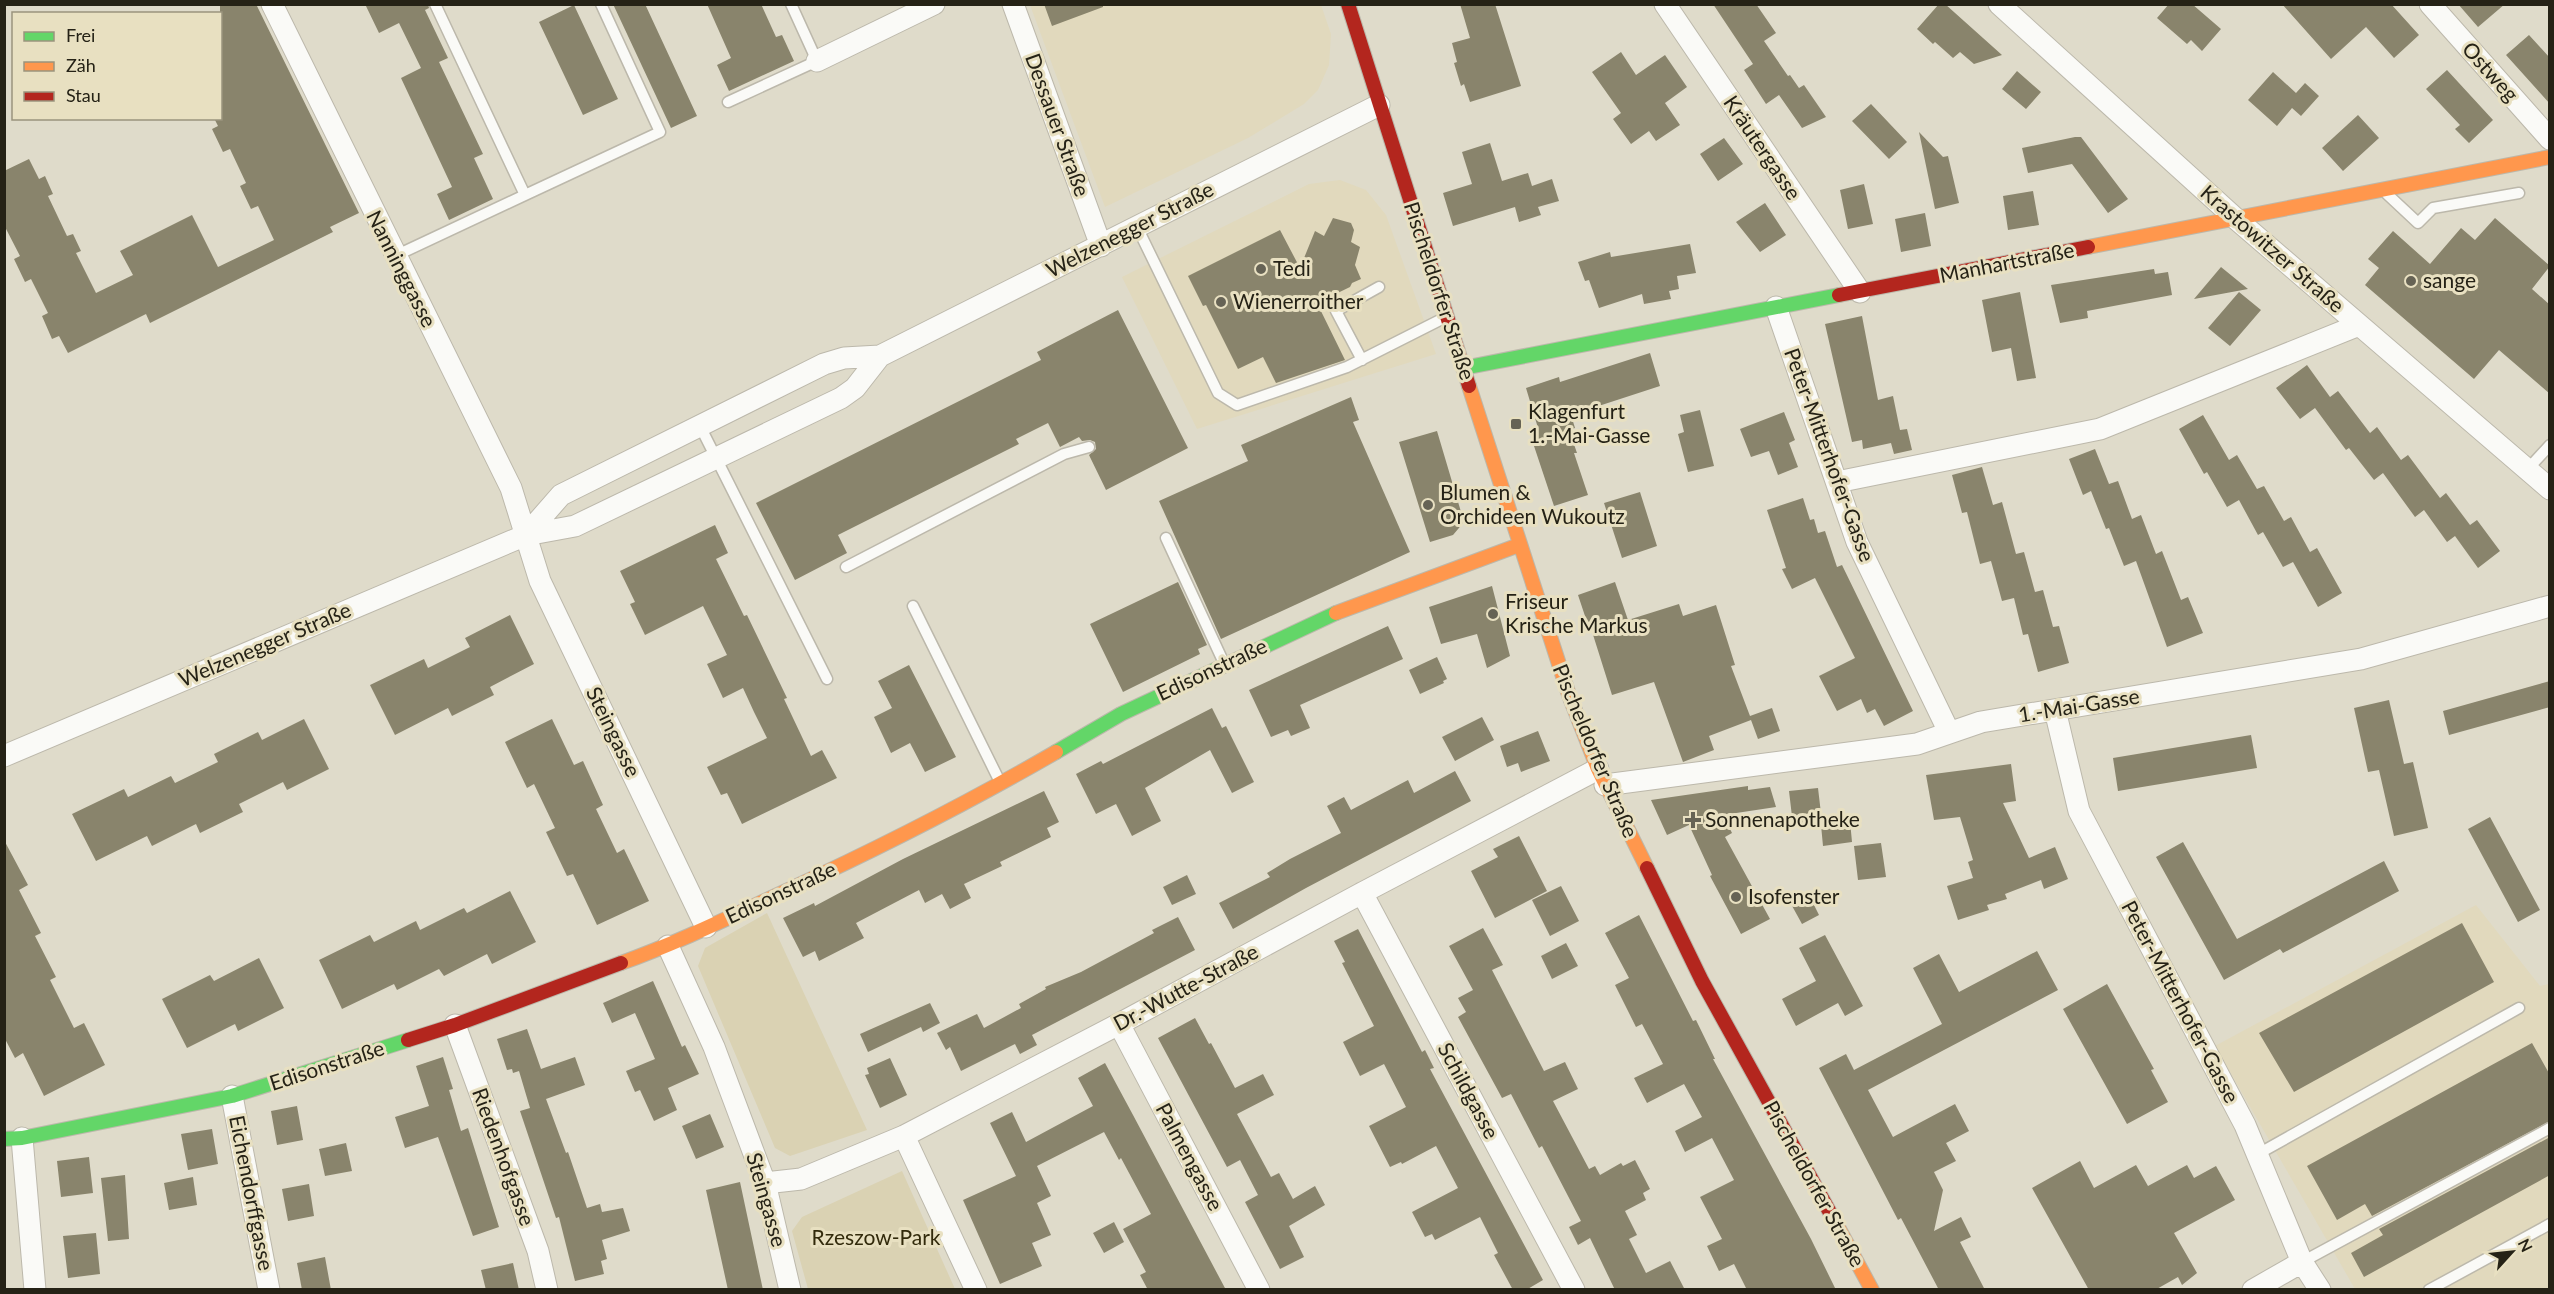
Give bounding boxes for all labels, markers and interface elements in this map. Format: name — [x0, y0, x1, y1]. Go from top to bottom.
legend — [12, 12, 222, 120]
text: Frei — [66, 24, 95, 46]
street label: Ostweg — [2458, 36, 2524, 106]
street label: Dessauer Straße — [1021, 49, 1096, 199]
text: Zäh — [66, 54, 96, 76]
text: Stau — [66, 84, 101, 106]
street label: Kräutergasse — [1719, 90, 1807, 204]
street label: Welzenegger Straße — [1041, 176, 1217, 282]
street label: Krastowitzer Straße — [2196, 179, 2350, 317]
street label: Pischeldorfer Straße — [1400, 198, 1481, 383]
street label: Nanninggasse — [362, 206, 442, 331]
street label: Manhartstraße — [1937, 236, 2076, 287]
place label: Tedi — [1273, 255, 1311, 280]
marker: Tedi — [1254, 262, 1268, 276]
place label: sange — [2423, 267, 2476, 292]
marker: sange — [2404, 274, 2418, 288]
place label: Wienerroither — [1233, 288, 1364, 313]
marker: Wienerroither — [1214, 295, 1228, 309]
street label: Peter-Mitterhofer-Gasse — [1780, 344, 1881, 565]
place label: Klagenfurt 1.-Mai-Gasse — [1528, 398, 1650, 447]
marker: Klagenfurt 1.-Mai-Gasse — [1509, 417, 1523, 431]
place label: Blumen & Orchideen Wukoutz — [1440, 479, 1625, 528]
marker: Blumen & Orchideen Wukoutz — [1421, 498, 1435, 512]
place label: Friseur Krische Markus — [1505, 588, 1648, 637]
street label: Welzenegger Straße — [175, 596, 354, 691]
marker: Friseur Krische Markus — [1486, 607, 1500, 621]
street label: Edisonstraße — [1152, 632, 1271, 705]
street label: Pischeldorfer Straße — [1549, 660, 1644, 841]
street label: Steingasse — [582, 682, 647, 780]
street label: 1.-Mai-Gasse — [2016, 683, 2141, 726]
place label: Sonnenapotheke — [1705, 806, 1860, 831]
marker: Sonnenapotheke — [1686, 813, 1700, 827]
street label: Edisonstraße — [721, 855, 840, 928]
place label: Isofenster — [1748, 883, 1840, 908]
marker: Isofenster — [1729, 890, 1743, 904]
street label: Peter-Mitterhofer-Gasse — [2117, 896, 2245, 1107]
street label: Dr.-Wutte-Straße — [1109, 938, 1262, 1035]
street label: Edisonstraße — [266, 1034, 387, 1095]
street label: Schildgasse — [1434, 1038, 1505, 1143]
street label: Riedenhofgasse — [468, 1084, 541, 1229]
street label: Pischeldorfer Straße — [1759, 1096, 1871, 1271]
street label: Palmengasse — [1151, 1098, 1229, 1214]
street label: Eichendorffgasse — [225, 1113, 280, 1272]
street label: Steingasse — [742, 1150, 793, 1250]
north arrow — [2482, 1222, 2542, 1282]
park label: Rzeszow-Park — [812, 1224, 941, 1249]
text: N — [2515, 1235, 2537, 1255]

